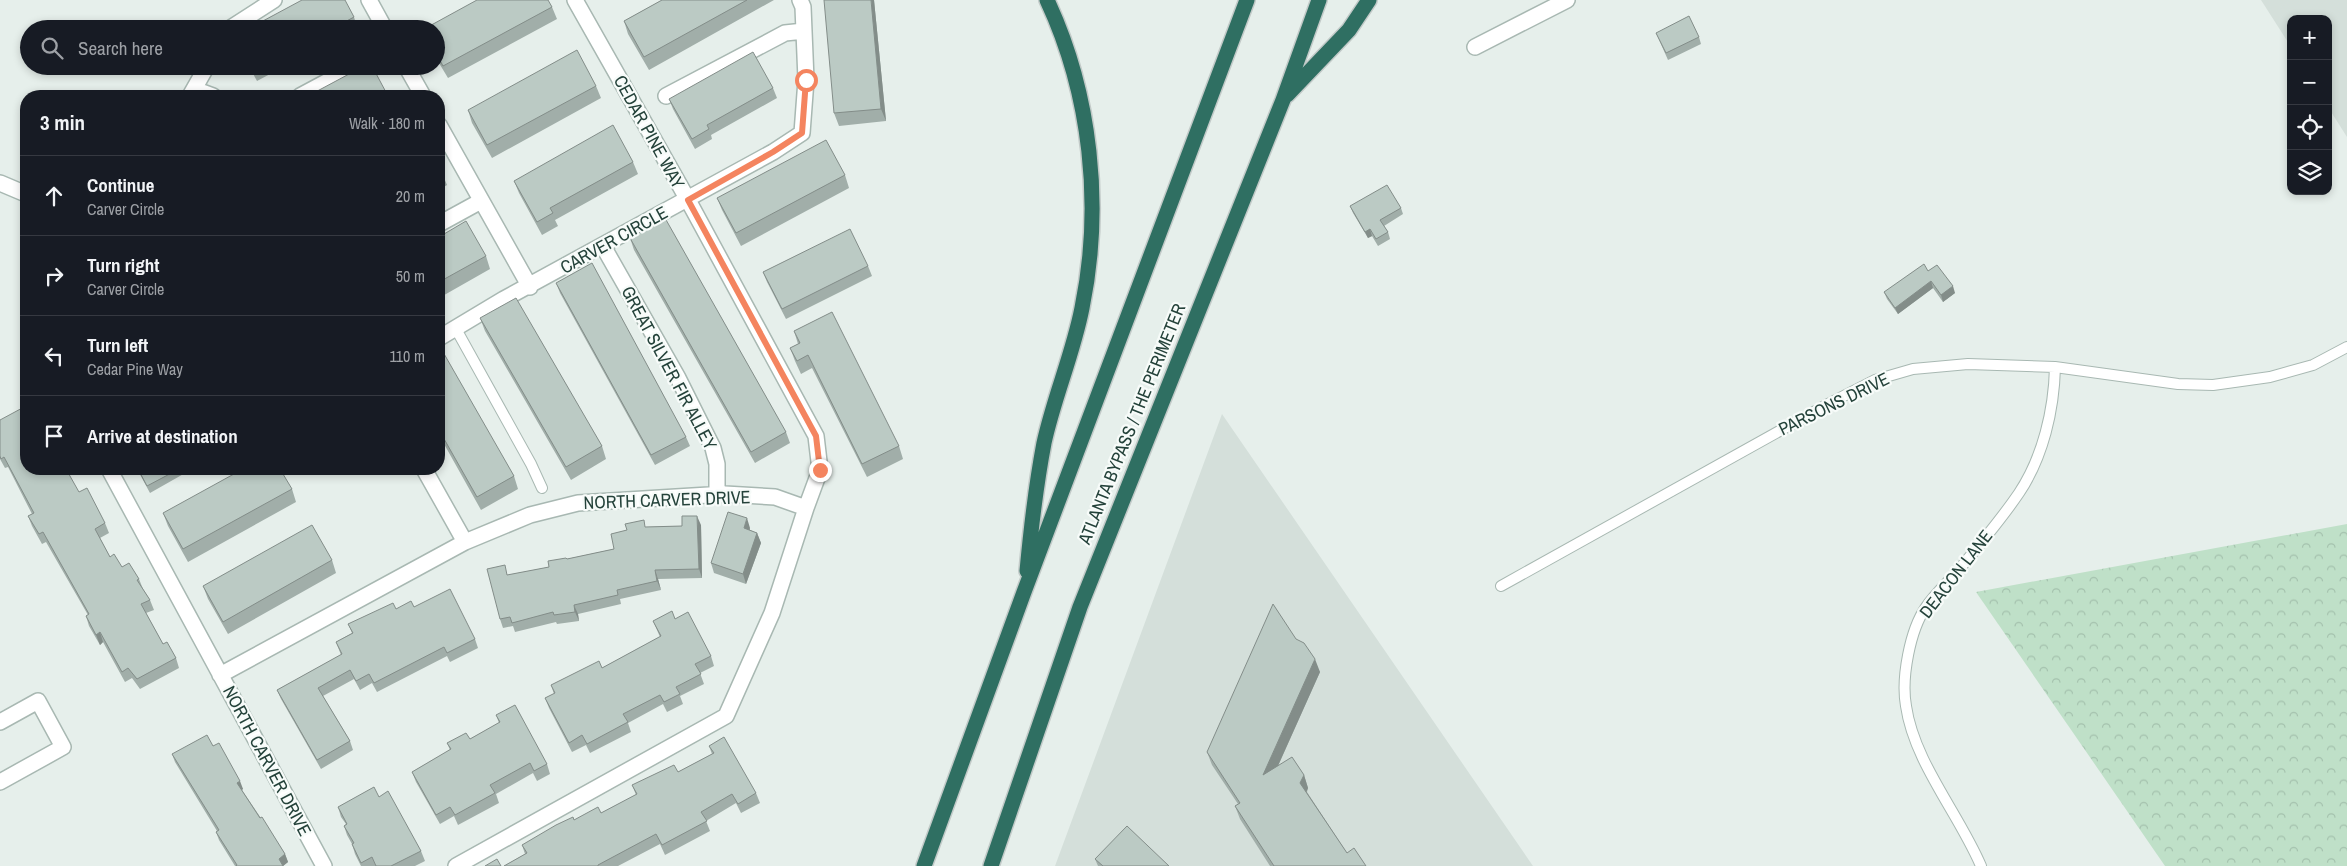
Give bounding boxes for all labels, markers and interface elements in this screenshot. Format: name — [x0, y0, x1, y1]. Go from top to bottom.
map controls — [2287, 15, 2332, 195]
button: + — [2287, 15, 2332, 60]
search box — [20, 20, 445, 75]
icon: search — [38, 34, 66, 62]
text: Search here — [78, 35, 163, 61]
button: − — [2287, 60, 2332, 105]
route start — [795, 69, 818, 92]
street label: CEDAR PINE WAY — [608, 70, 691, 193]
button: locate — [2287, 105, 2332, 150]
text: 3 min — [40, 108, 85, 137]
text: Walk · 180 m — [349, 112, 425, 134]
button: layers — [2287, 150, 2332, 195]
text: Continue — [87, 172, 155, 198]
icon: ahead — [40, 182, 68, 210]
text: 20 m — [396, 185, 425, 207]
text: Carver Circle — [87, 198, 164, 220]
street label: CARVER CIRCLE — [555, 200, 672, 279]
text: Turn right — [87, 252, 159, 278]
icon: right — [40, 262, 68, 290]
text: 50 m — [396, 265, 425, 287]
text: Carver Circle — [87, 278, 164, 300]
street label: GREAT SILVER FIR ALLEY — [616, 281, 723, 454]
street label: ATLANTA BYPASS / THE PERIMETER — [1071, 300, 1191, 549]
text: Turn left — [87, 332, 148, 358]
icon: left — [40, 342, 68, 370]
text: 110 m — [389, 345, 425, 367]
text: Cedar Pine Way — [87, 358, 183, 380]
street label: PARSONS DRIVE — [1774, 366, 1893, 441]
icon: arrive — [40, 422, 68, 450]
text: Arrive at destination — [87, 423, 238, 449]
route end — [809, 459, 832, 482]
street label: NORTH CARVER DRIVE — [583, 484, 751, 515]
street label: DEACON LANE — [1913, 524, 1998, 623]
street label: NORTH CARVER DRIVE — [217, 681, 318, 840]

